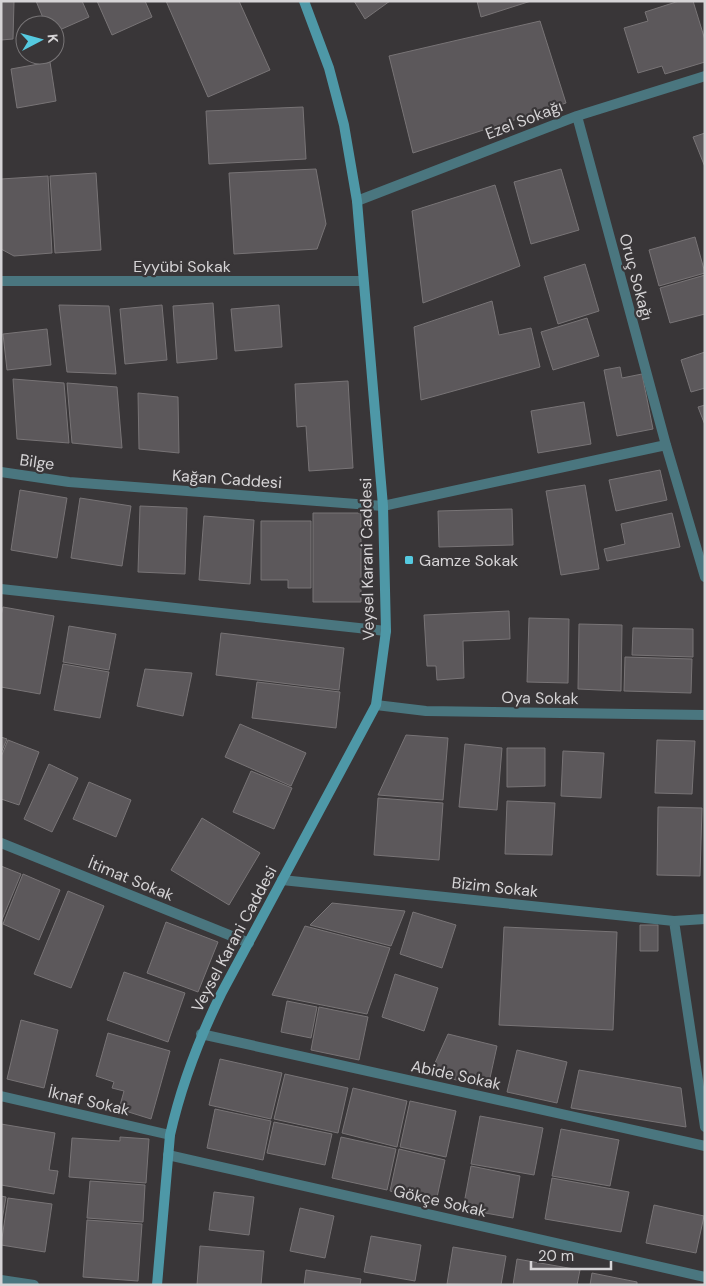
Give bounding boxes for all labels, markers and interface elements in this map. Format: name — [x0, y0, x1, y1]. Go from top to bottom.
north arrow — [15, 15, 65, 65]
text: K — [43, 33, 62, 44]
street label: Ezel Sokağı — [482, 96, 566, 144]
street label: Oruç Sokağı — [614, 231, 658, 323]
street label: Eyyübi Sokak — [133, 256, 231, 277]
street label: Bilge — [18, 449, 56, 475]
street label: Kağan Caddesi — [171, 465, 283, 493]
street label: Veysel Karani Caddesi — [355, 478, 379, 640]
place label: Gamze Sokak — [419, 550, 518, 571]
marker: Gamze Sokak — [403, 554, 415, 566]
street label: Oya Sokak — [501, 687, 579, 709]
street label: İtimat Sokak — [85, 852, 177, 906]
street label: Veysel Karani Caddesi — [187, 862, 281, 1016]
street label: Bizim Sokak — [451, 872, 539, 902]
street label: Abide Sokak — [409, 1055, 503, 1095]
street label: İknaf Sokak — [46, 1081, 132, 1121]
street label: Gökçe Sokak — [391, 1180, 489, 1222]
scale bar — [531, 1238, 611, 1270]
text: 20 m — [538, 1246, 574, 1266]

